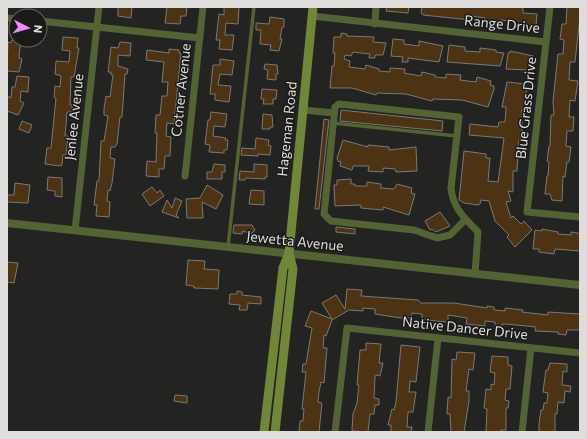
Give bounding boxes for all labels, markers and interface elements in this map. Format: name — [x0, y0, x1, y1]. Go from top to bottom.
north arrow — [8, 8, 48, 48]
street label: Range Drive — [463, 11, 541, 36]
text: N — [32, 24, 45, 34]
street label: Cotner Avenue — [167, 42, 194, 138]
street label: Blue Grass Drive — [512, 56, 539, 160]
street label: Jenlee Avenue — [60, 73, 87, 161]
street label: Hageman Road — [273, 81, 300, 177]
street label: Jewetta Avenue — [246, 227, 345, 254]
street label: Native Dancer Drive — [401, 312, 529, 343]

